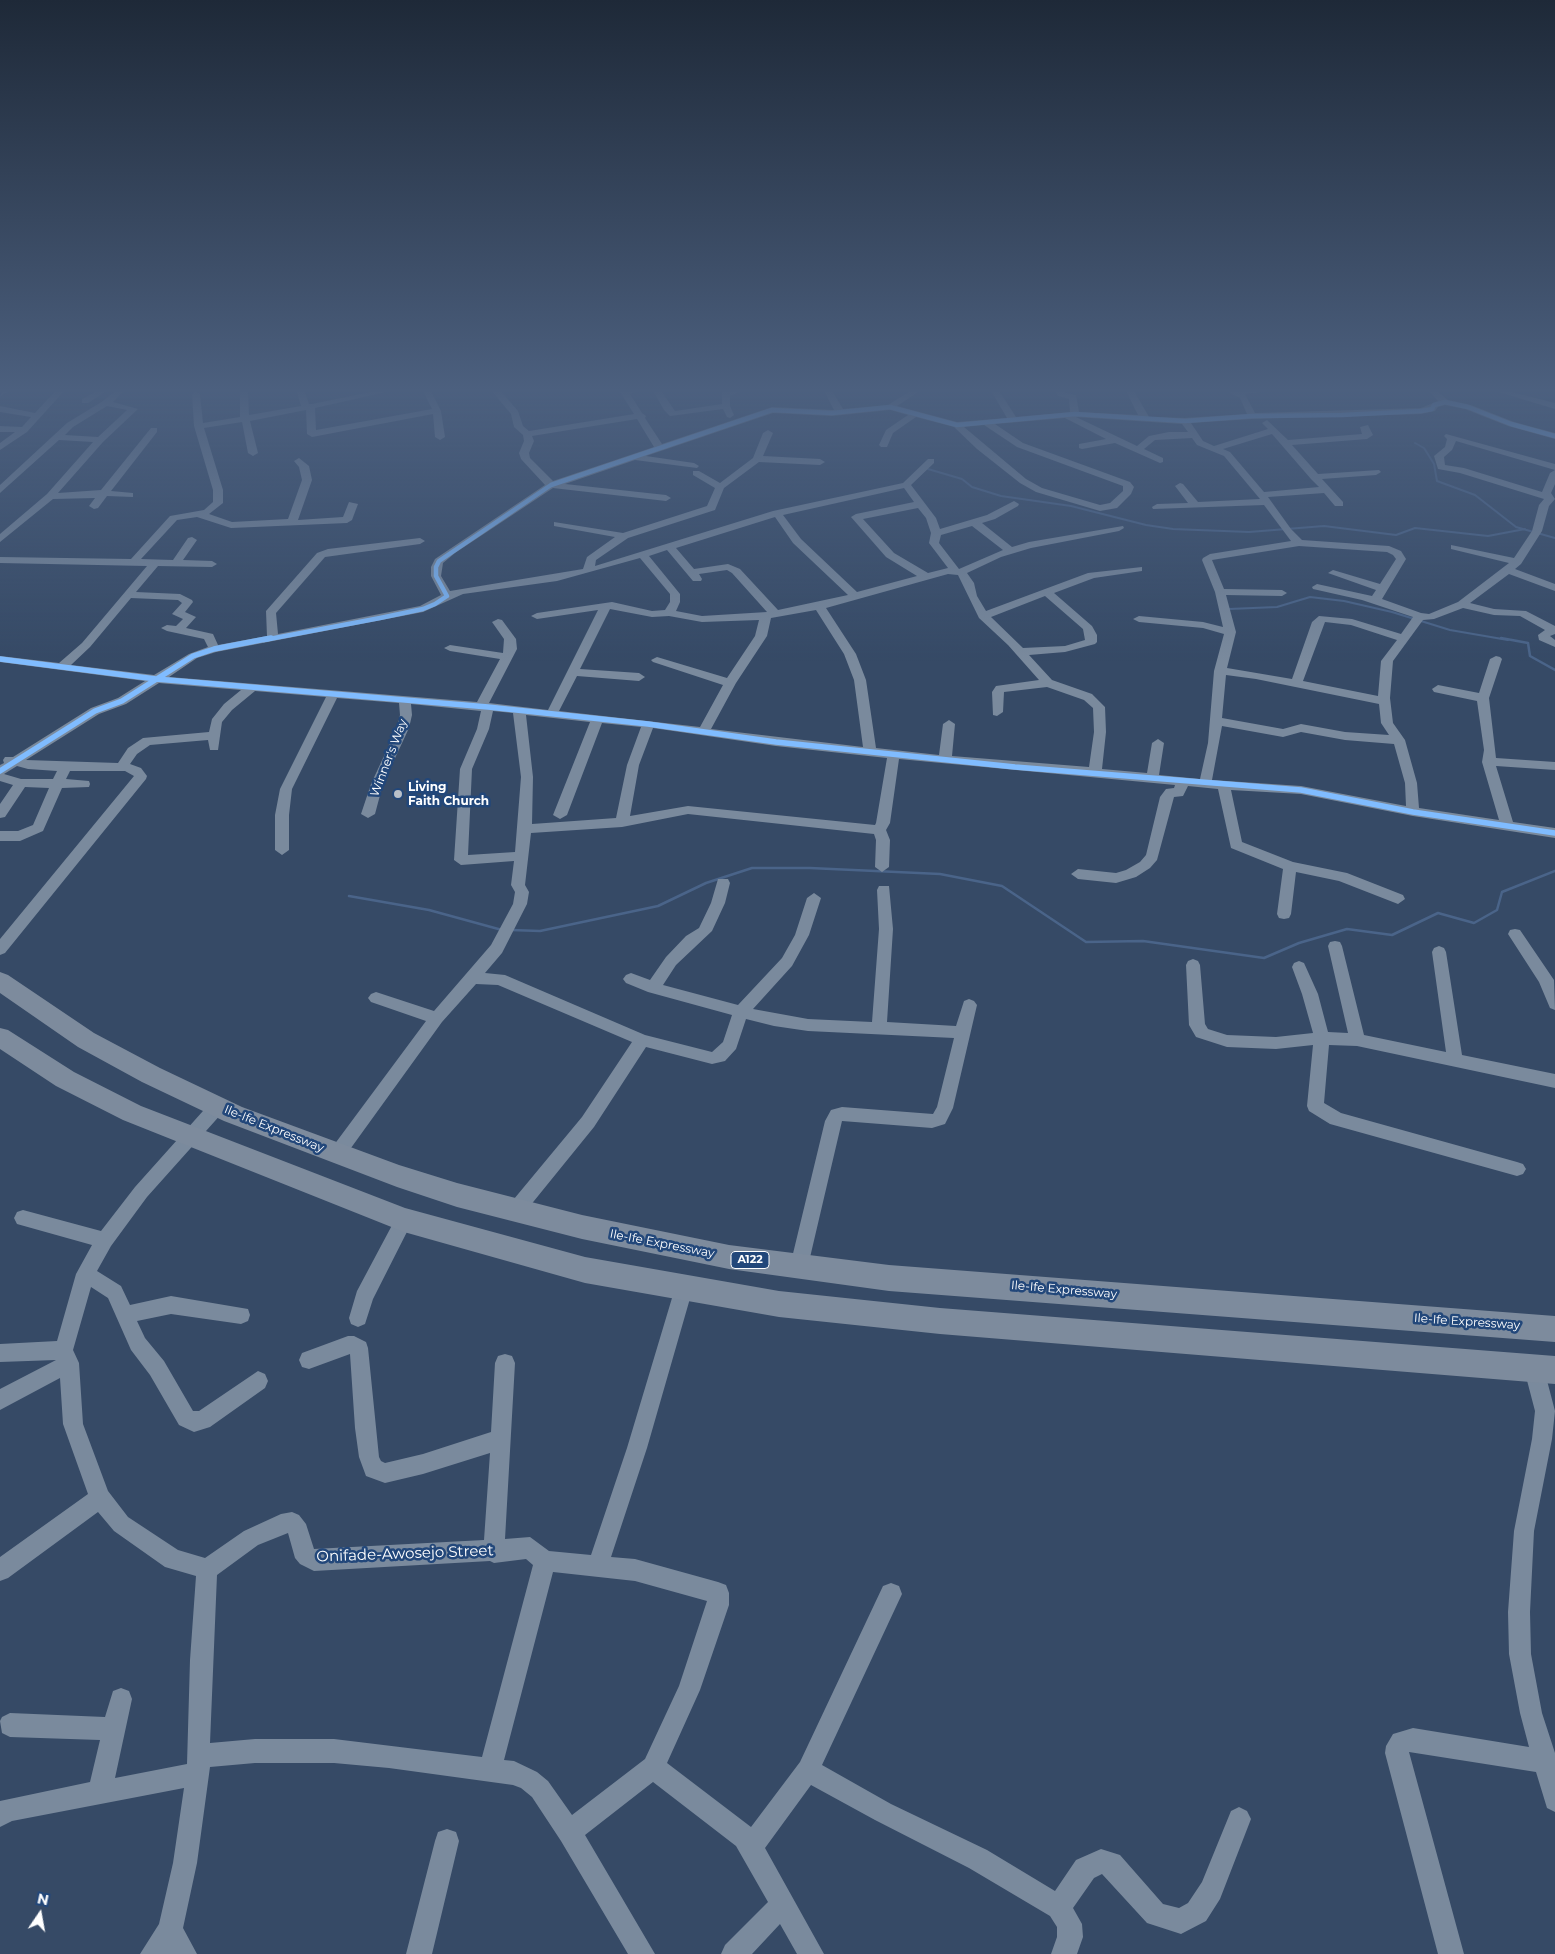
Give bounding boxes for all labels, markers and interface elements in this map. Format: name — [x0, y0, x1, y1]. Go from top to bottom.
street label: Winner's Way — [368, 717, 410, 799]
place label: Living Faith Church — [408, 780, 489, 808]
marker: Living Faith Church — [392, 788, 404, 800]
street label: Ile-Ife Expressway — [222, 1102, 326, 1156]
street label: Ile-Ife Expressway — [608, 1227, 716, 1261]
road number: A122 — [731, 1252, 769, 1268]
street label: Ile-Ife Expressway — [1010, 1278, 1118, 1302]
street label: Ile-Ife Expressway — [1413, 1311, 1521, 1333]
street label: Onifade-Awosejo Street — [316, 1542, 494, 1566]
north arrow — [15, 1889, 65, 1939]
text: N — [36, 1889, 51, 1909]

